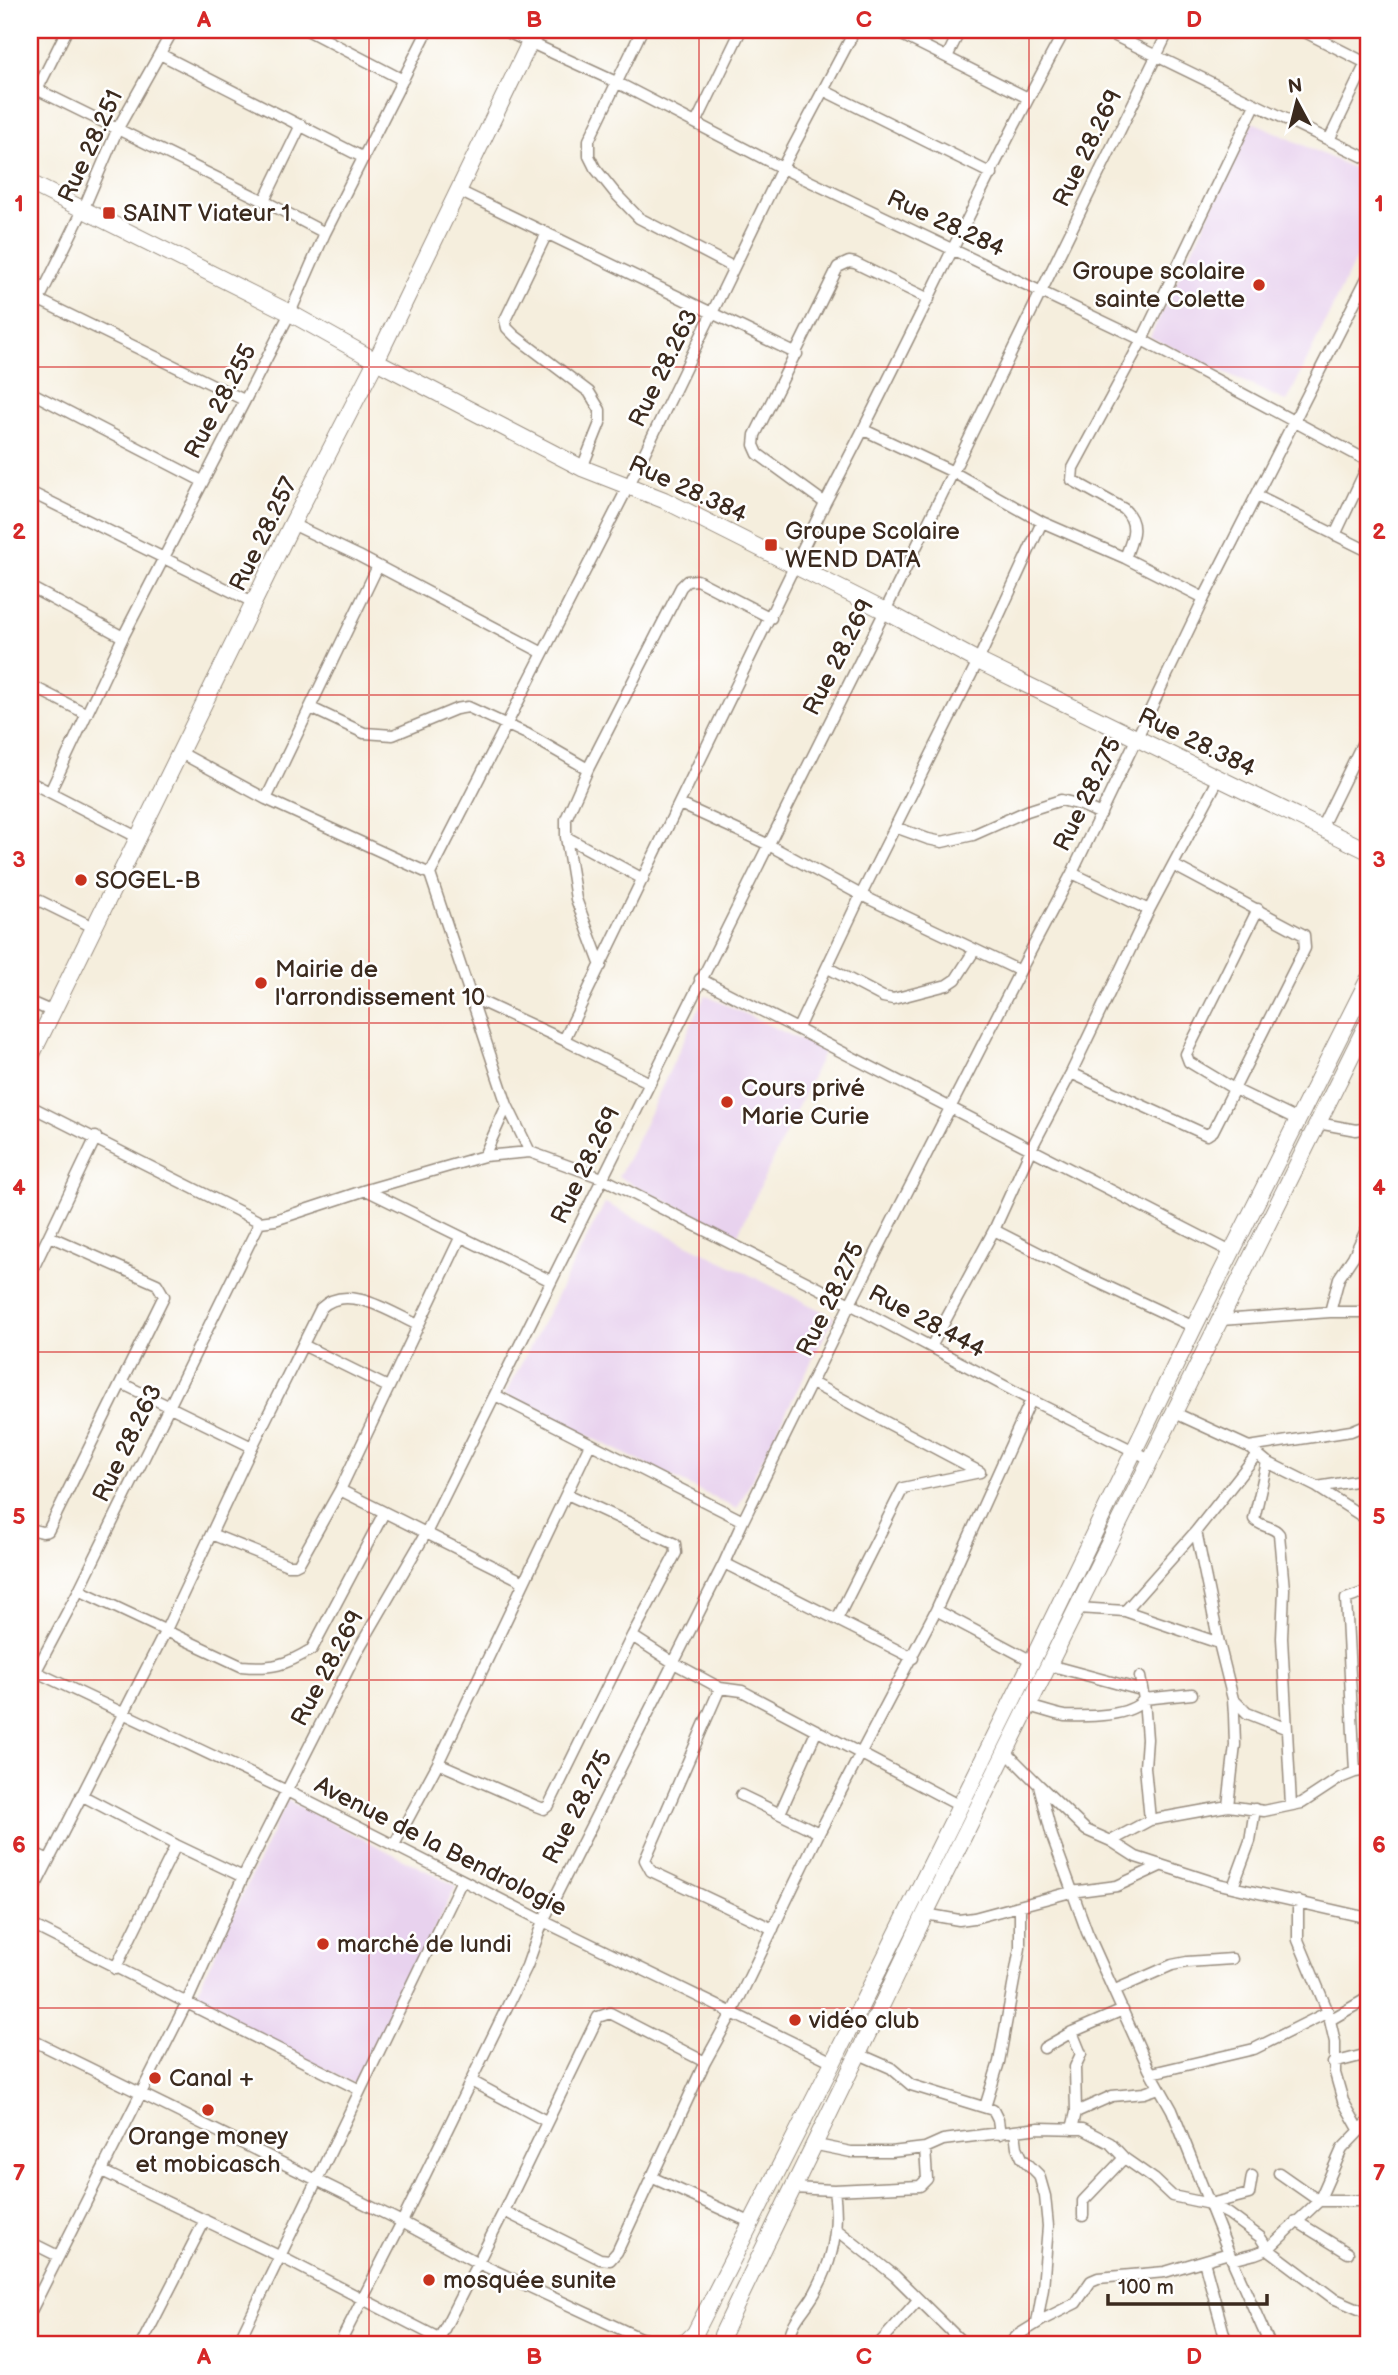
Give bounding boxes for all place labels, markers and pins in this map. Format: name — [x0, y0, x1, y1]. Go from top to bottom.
place label: SAINT Viateur 1 — [123, 199, 291, 228]
marker: SAINT Viateur 1 — [101, 205, 117, 221]
place label: Groupe scolaire sainte Colette — [1072, 257, 1245, 314]
marker: Groupe scolaire sainte Colette — [1251, 277, 1267, 293]
place label: Groupe Scolaire WEND DATA — [785, 517, 960, 574]
marker: Groupe Scolaire WEND DATA — [763, 537, 779, 553]
place label: SOGEL-B — [95, 866, 200, 895]
marker: SOGEL-B — [73, 872, 89, 888]
place label: Mairie de l'arrondissement 10 — [275, 955, 485, 1012]
marker: Mairie de l'arrondissement 10 — [253, 975, 269, 991]
place label: Cours privé Marie Curie — [741, 1074, 869, 1131]
marker: Cours privé Marie Curie — [719, 1094, 735, 1110]
place label: marché de lundi — [337, 1930, 512, 1959]
marker: marché de lundi — [315, 1936, 331, 1952]
place label: vidéo club — [808, 2006, 919, 2035]
marker: vidéo club — [787, 2012, 803, 2028]
place label: Canal + — [169, 2064, 255, 2093]
marker: Canal + — [147, 2070, 163, 2086]
marker: Orange money et mobicasch — [200, 2102, 216, 2118]
place label: Orange money et mobicasch — [128, 2122, 288, 2179]
place label: mosquée sunite — [443, 2266, 616, 2295]
marker: mosquée sunite — [421, 2272, 437, 2288]

